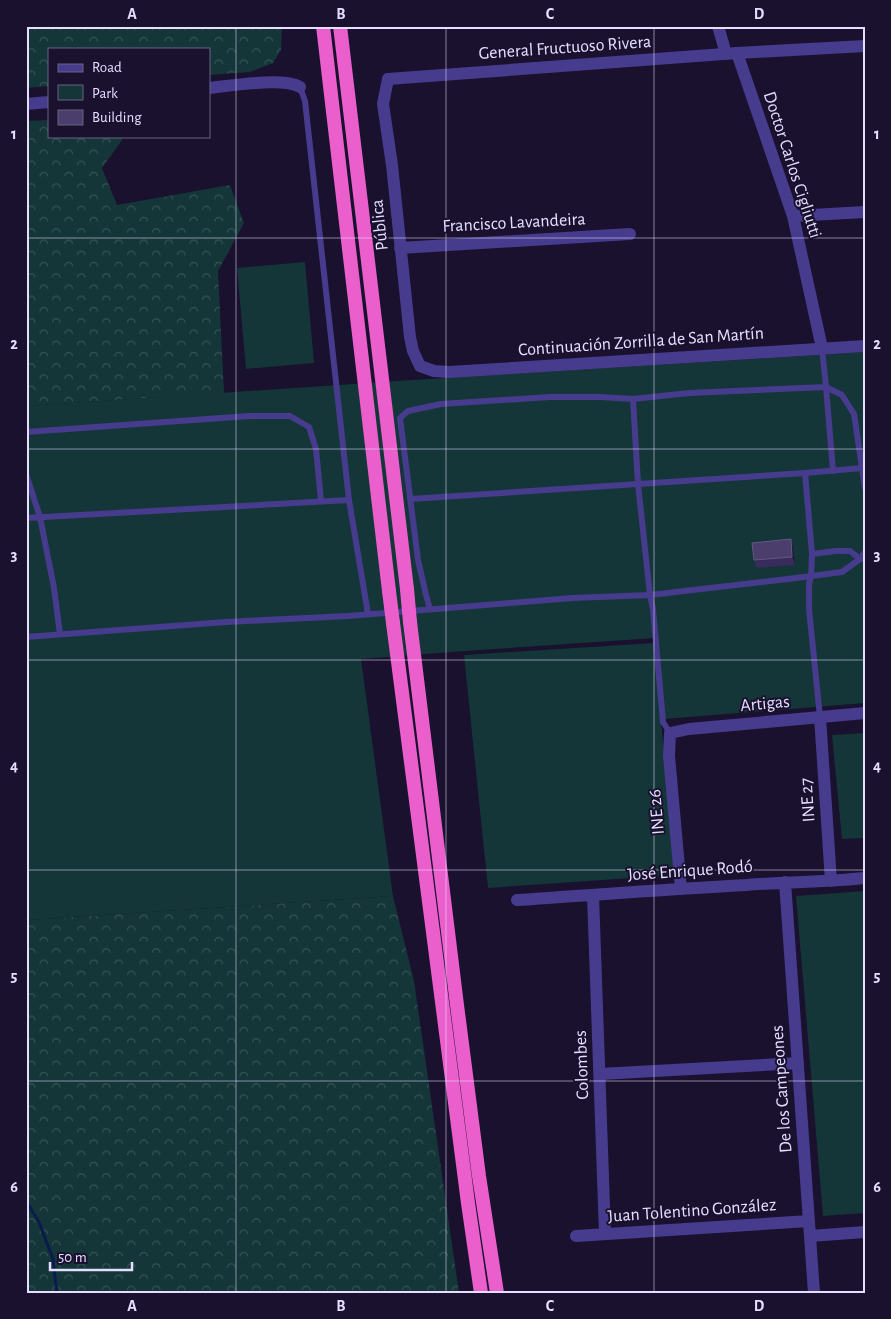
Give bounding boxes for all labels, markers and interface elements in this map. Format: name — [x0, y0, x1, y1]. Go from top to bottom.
text: A — [127, 6, 137, 22]
text: B — [336, 6, 346, 22]
text: C — [546, 6, 555, 22]
text: D — [754, 6, 765, 22]
street label: General Fructuoso Rivera — [478, 33, 652, 63]
legend — [48, 48, 210, 138]
text: Road — [92, 60, 122, 75]
text: Park — [92, 86, 118, 101]
street label: Doctor Carlos Cigliutti — [760, 90, 824, 240]
text: Building — [92, 110, 142, 125]
text: 1 — [11, 126, 17, 142]
text: 1 — [874, 126, 880, 142]
street label: Pública — [368, 198, 392, 252]
street label: Francisco Lavandeira — [442, 210, 586, 236]
street label: Continuación Zorrilla de San Martín — [518, 324, 764, 360]
text: 2 — [10, 336, 18, 352]
text: 2 — [873, 336, 881, 352]
text: 3 — [11, 547, 18, 563]
text: 3 — [874, 547, 881, 563]
street label: Artigas — [739, 693, 791, 715]
text: 4 — [10, 758, 18, 774]
text: 4 — [873, 758, 881, 774]
street label: INE 27 — [797, 777, 819, 823]
street label: INE 26 — [646, 789, 668, 835]
street label: José Enrique Rodó — [627, 858, 753, 884]
text: 5 — [11, 968, 18, 984]
text: 5 — [874, 968, 881, 984]
street label: De los Campeones — [769, 1024, 795, 1154]
street label: Colombes — [572, 1030, 592, 1100]
text: 6 — [10, 1179, 18, 1195]
text: 6 — [873, 1179, 881, 1195]
street label: Juan Tolentino González — [607, 1196, 777, 1226]
scale bar — [50, 1239, 132, 1271]
text: 50 m — [58, 1250, 87, 1265]
text: A — [127, 1298, 137, 1314]
text: B — [336, 1298, 346, 1314]
text: C — [546, 1298, 555, 1314]
text: D — [754, 1298, 765, 1314]

